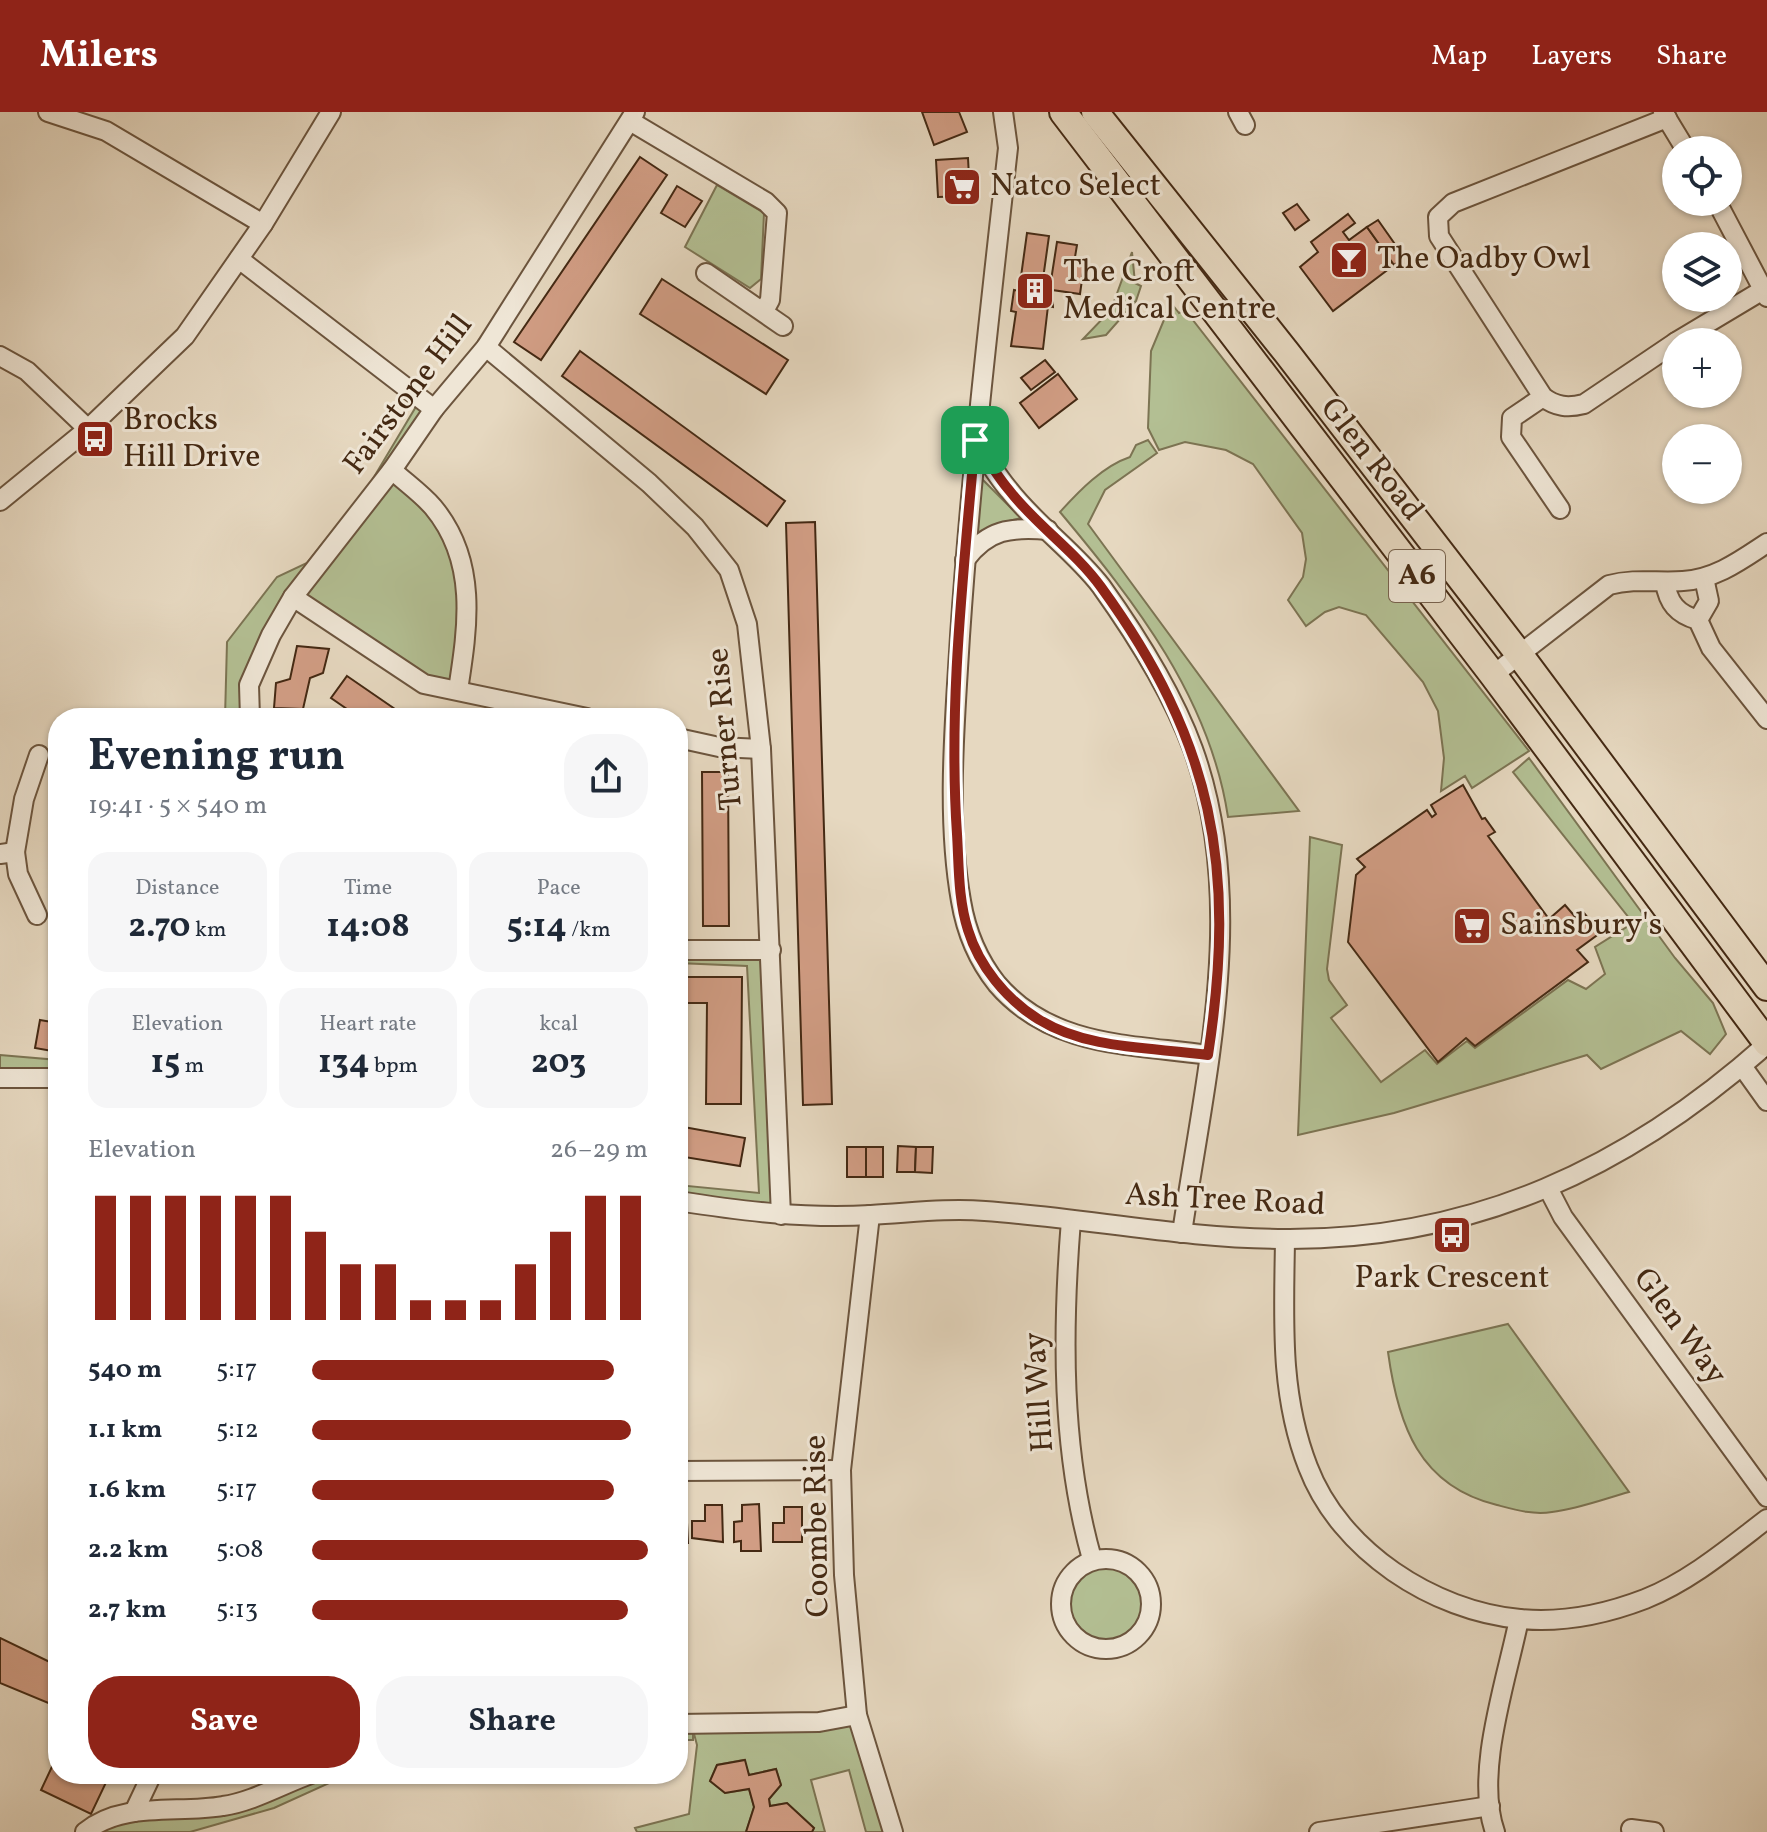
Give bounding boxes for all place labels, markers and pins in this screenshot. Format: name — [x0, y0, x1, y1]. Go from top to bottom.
place label: Natco Select — [990, 165, 1161, 209]
supermarket icon: Natco Select — [941, 166, 983, 208]
place label: The Oadby Owl — [1377, 238, 1591, 282]
bar icon: The Oadby Owl — [1328, 239, 1370, 281]
place label: The Croft Medical Centre — [1063, 251, 1276, 332]
building icon: The Croft Medical Centre — [1014, 270, 1056, 312]
place label: Brocks Hill Drive — [123, 399, 260, 480]
pin — [941, 406, 1009, 474]
bus stop icon: Brocks Hill Drive — [74, 418, 116, 460]
place label: Sainsbury's — [1500, 904, 1662, 948]
supermarket icon: Sainsbury's — [1451, 905, 1493, 947]
bus stop icon: Park Crescent — [1431, 1214, 1473, 1256]
place label: Park Crescent — [1355, 1257, 1549, 1301]

